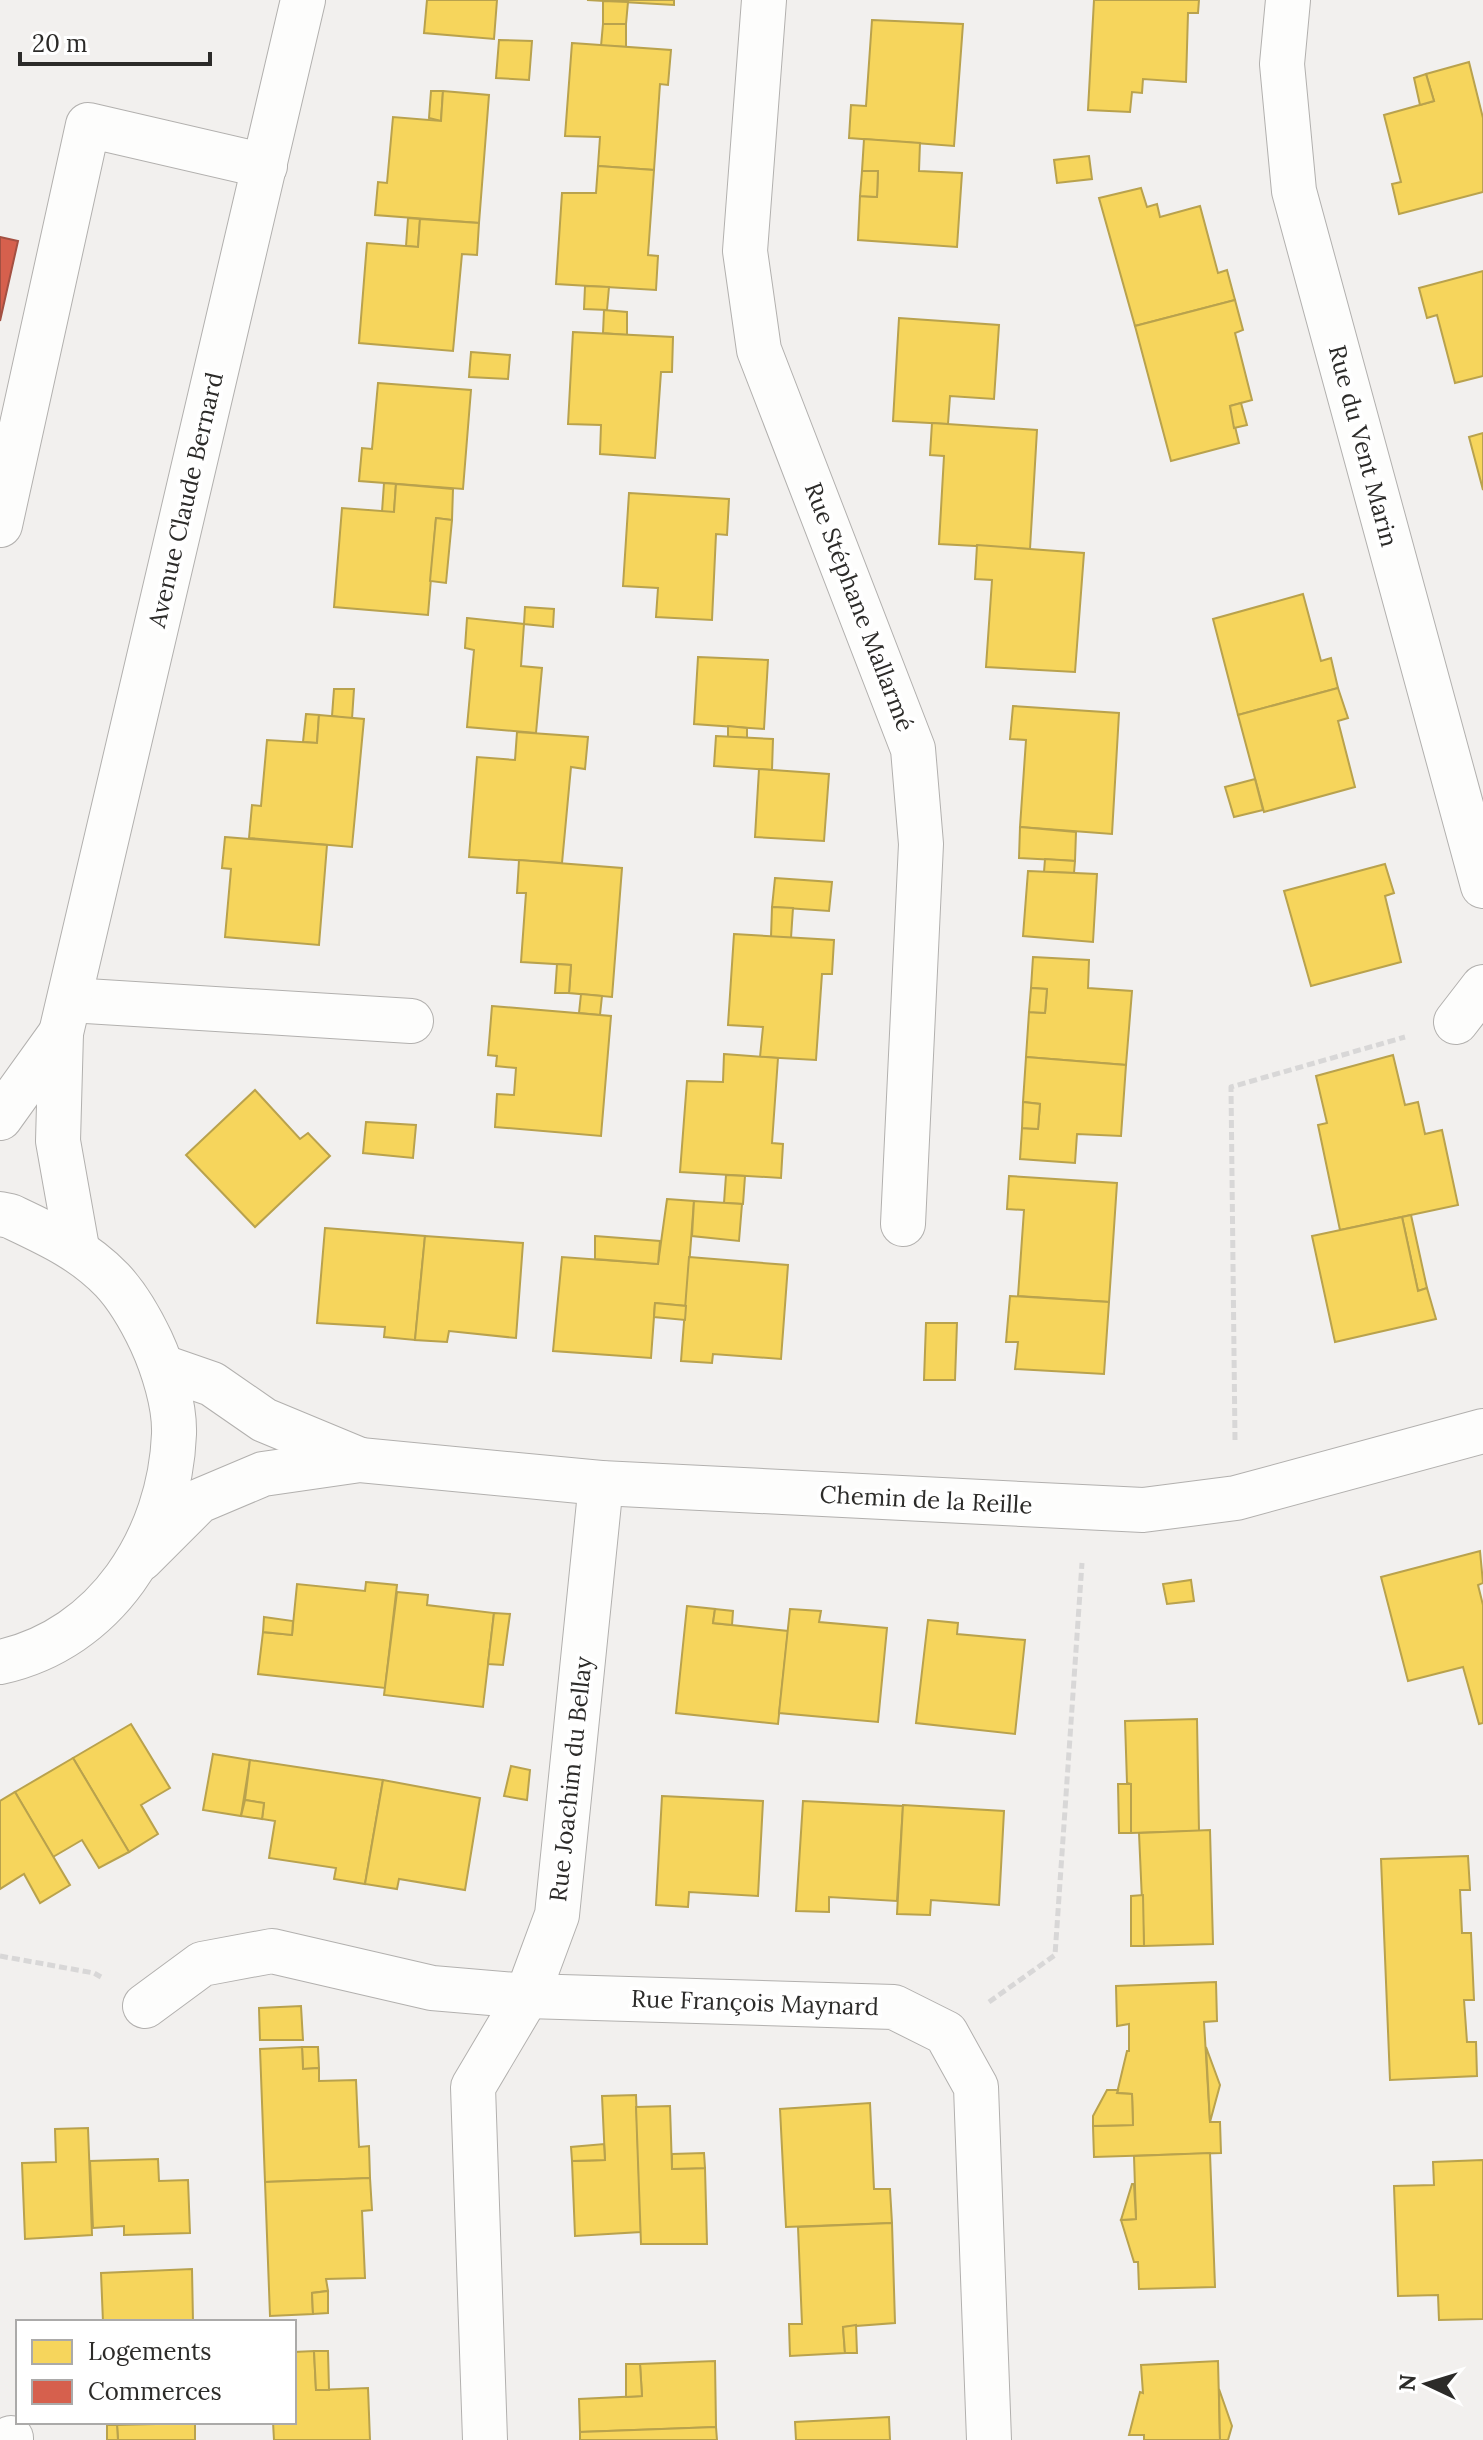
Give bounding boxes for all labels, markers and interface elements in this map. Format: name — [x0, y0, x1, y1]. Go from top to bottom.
scale bar — [20, 16, 210, 66]
text: 20 m — [32, 28, 88, 59]
street label: Rue du Vent Marin — [1322, 342, 1405, 550]
street label: Avenue Claude Bernard — [141, 369, 230, 632]
street label: Rue Stéphane Mallarmé — [798, 478, 921, 736]
street label: Chemin de la Reille — [819, 1478, 1033, 1521]
street label: Rue Joachim du Bellay — [542, 1654, 599, 1903]
street label: Rue François Maynard — [631, 1983, 880, 2022]
legend — [16, 2320, 296, 2424]
text: Logements — [88, 2336, 211, 2367]
north arrow — [1387, 2344, 1467, 2424]
text: N — [1392, 2373, 1422, 2392]
text: Commerces — [88, 2376, 222, 2407]

